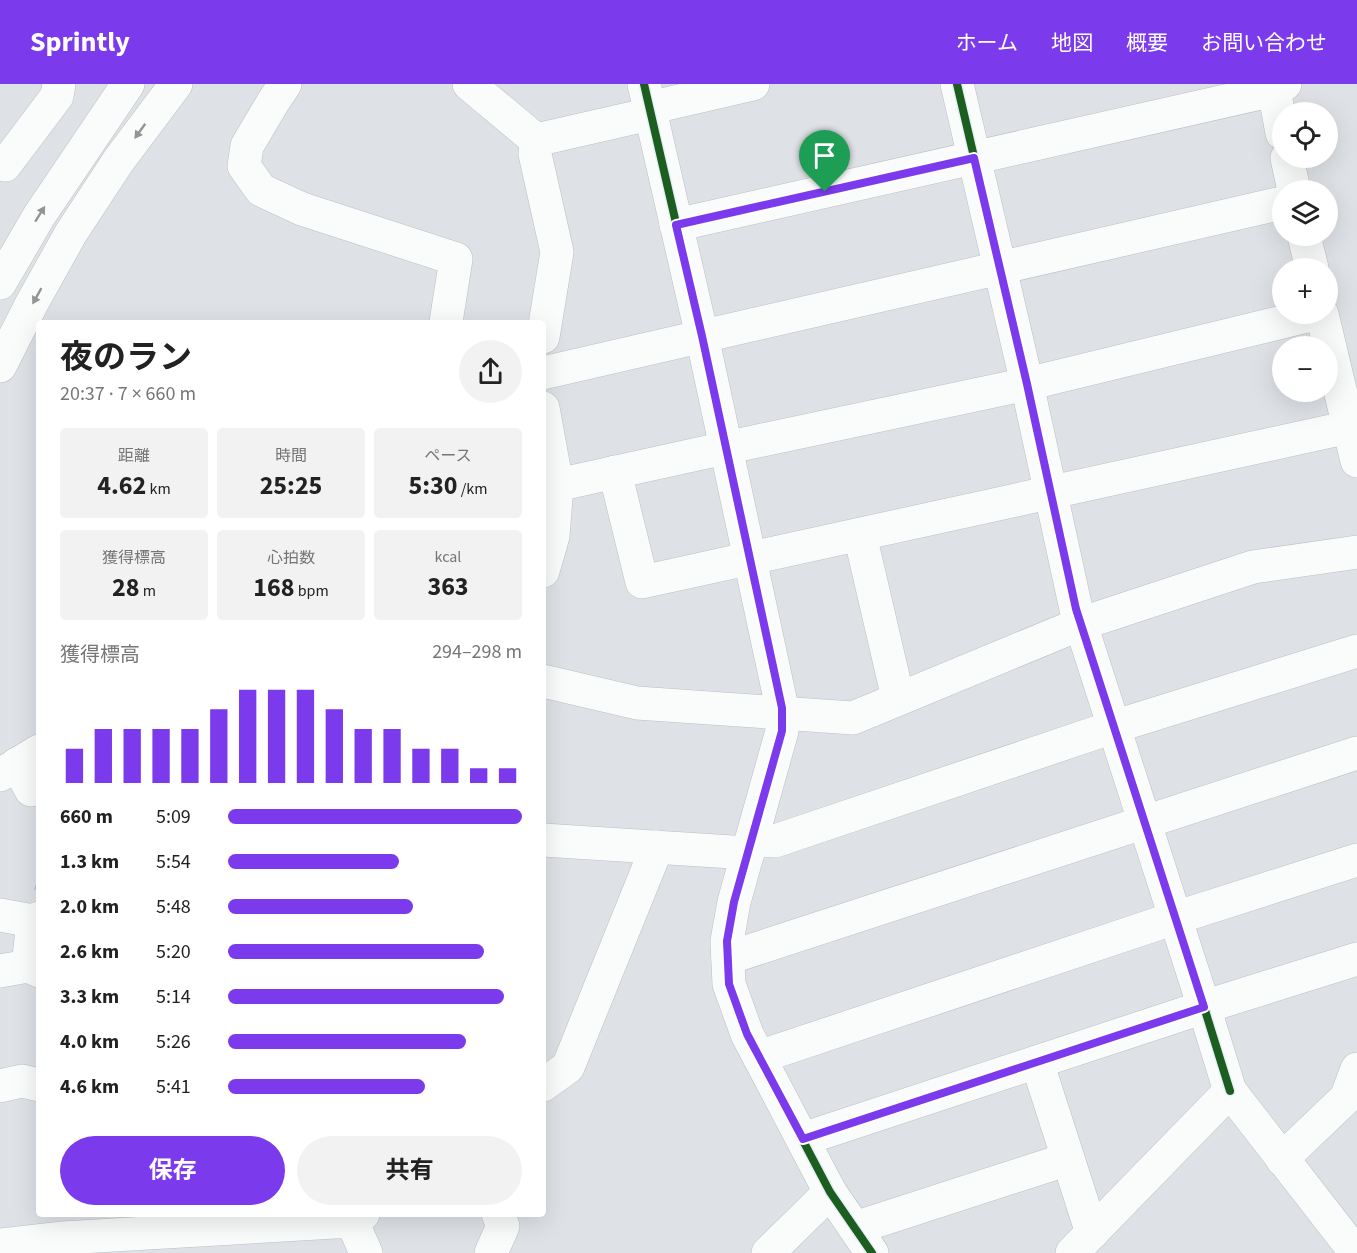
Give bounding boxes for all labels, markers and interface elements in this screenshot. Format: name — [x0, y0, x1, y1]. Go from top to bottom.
text: Sprintly — [30, 22, 130, 62]
text: ホーム — [956, 28, 1018, 58]
text: 地図 — [1051, 28, 1093, 58]
text: 概要 — [1126, 28, 1168, 58]
text: お問い合わせ — [1201, 28, 1327, 58]
map controls — [1272, 102, 1338, 402]
button: locate — [1272, 102, 1338, 168]
one-way arrow — [135, 123, 147, 138]
pin — [799, 130, 850, 192]
icon: arrive — [808, 139, 841, 172]
button: layers — [1272, 180, 1338, 246]
one-way arrow — [34, 206, 45, 222]
button: + — [1272, 258, 1338, 324]
one-way arrow — [32, 287, 42, 304]
text: 夜のラン — [60, 334, 192, 381]
button: − — [1272, 336, 1338, 402]
button: share — [459, 340, 522, 403]
text: 20:37 · 7 × 660 m — [60, 380, 196, 408]
text: 距離 — [118, 445, 150, 467]
text: 時間 — [275, 445, 307, 467]
text: ペース — [424, 445, 472, 467]
text: 4.62 — [97, 467, 146, 504]
text: 25:25 — [260, 467, 322, 504]
text: 5:30 — [409, 467, 458, 504]
text: km — [146, 478, 171, 500]
text: /km — [458, 478, 487, 500]
text: kcal — [435, 546, 461, 568]
text: 獲得標高 — [102, 547, 166, 569]
text: 心拍数 — [267, 547, 315, 569]
text: 363 — [427, 568, 469, 605]
text: 28 — [112, 569, 140, 606]
text: 168 — [253, 569, 294, 606]
text: m — [140, 580, 156, 602]
text: bpm — [294, 580, 329, 602]
text: 294–298 m — [432, 638, 522, 666]
text: 獲得標高 — [60, 641, 140, 669]
text: 660 m — [60, 803, 113, 831]
text: 5:09 — [156, 803, 191, 831]
text: 1.3 km — [60, 848, 119, 876]
text: 5:54 — [156, 848, 191, 876]
text: 2.0 km — [60, 893, 119, 921]
text: 5:48 — [156, 893, 191, 921]
text: 2.6 km — [60, 938, 119, 966]
text: 5:20 — [156, 938, 191, 966]
text: 3.3 km — [60, 983, 119, 1011]
text: 5:14 — [156, 983, 191, 1011]
text: 4.0 km — [60, 1028, 119, 1056]
text: 5:26 — [156, 1028, 191, 1056]
text: 4.6 km — [60, 1073, 119, 1101]
text: 5:41 — [156, 1073, 191, 1101]
button: 保存 — [60, 1136, 285, 1205]
button: 共有 — [297, 1136, 522, 1205]

